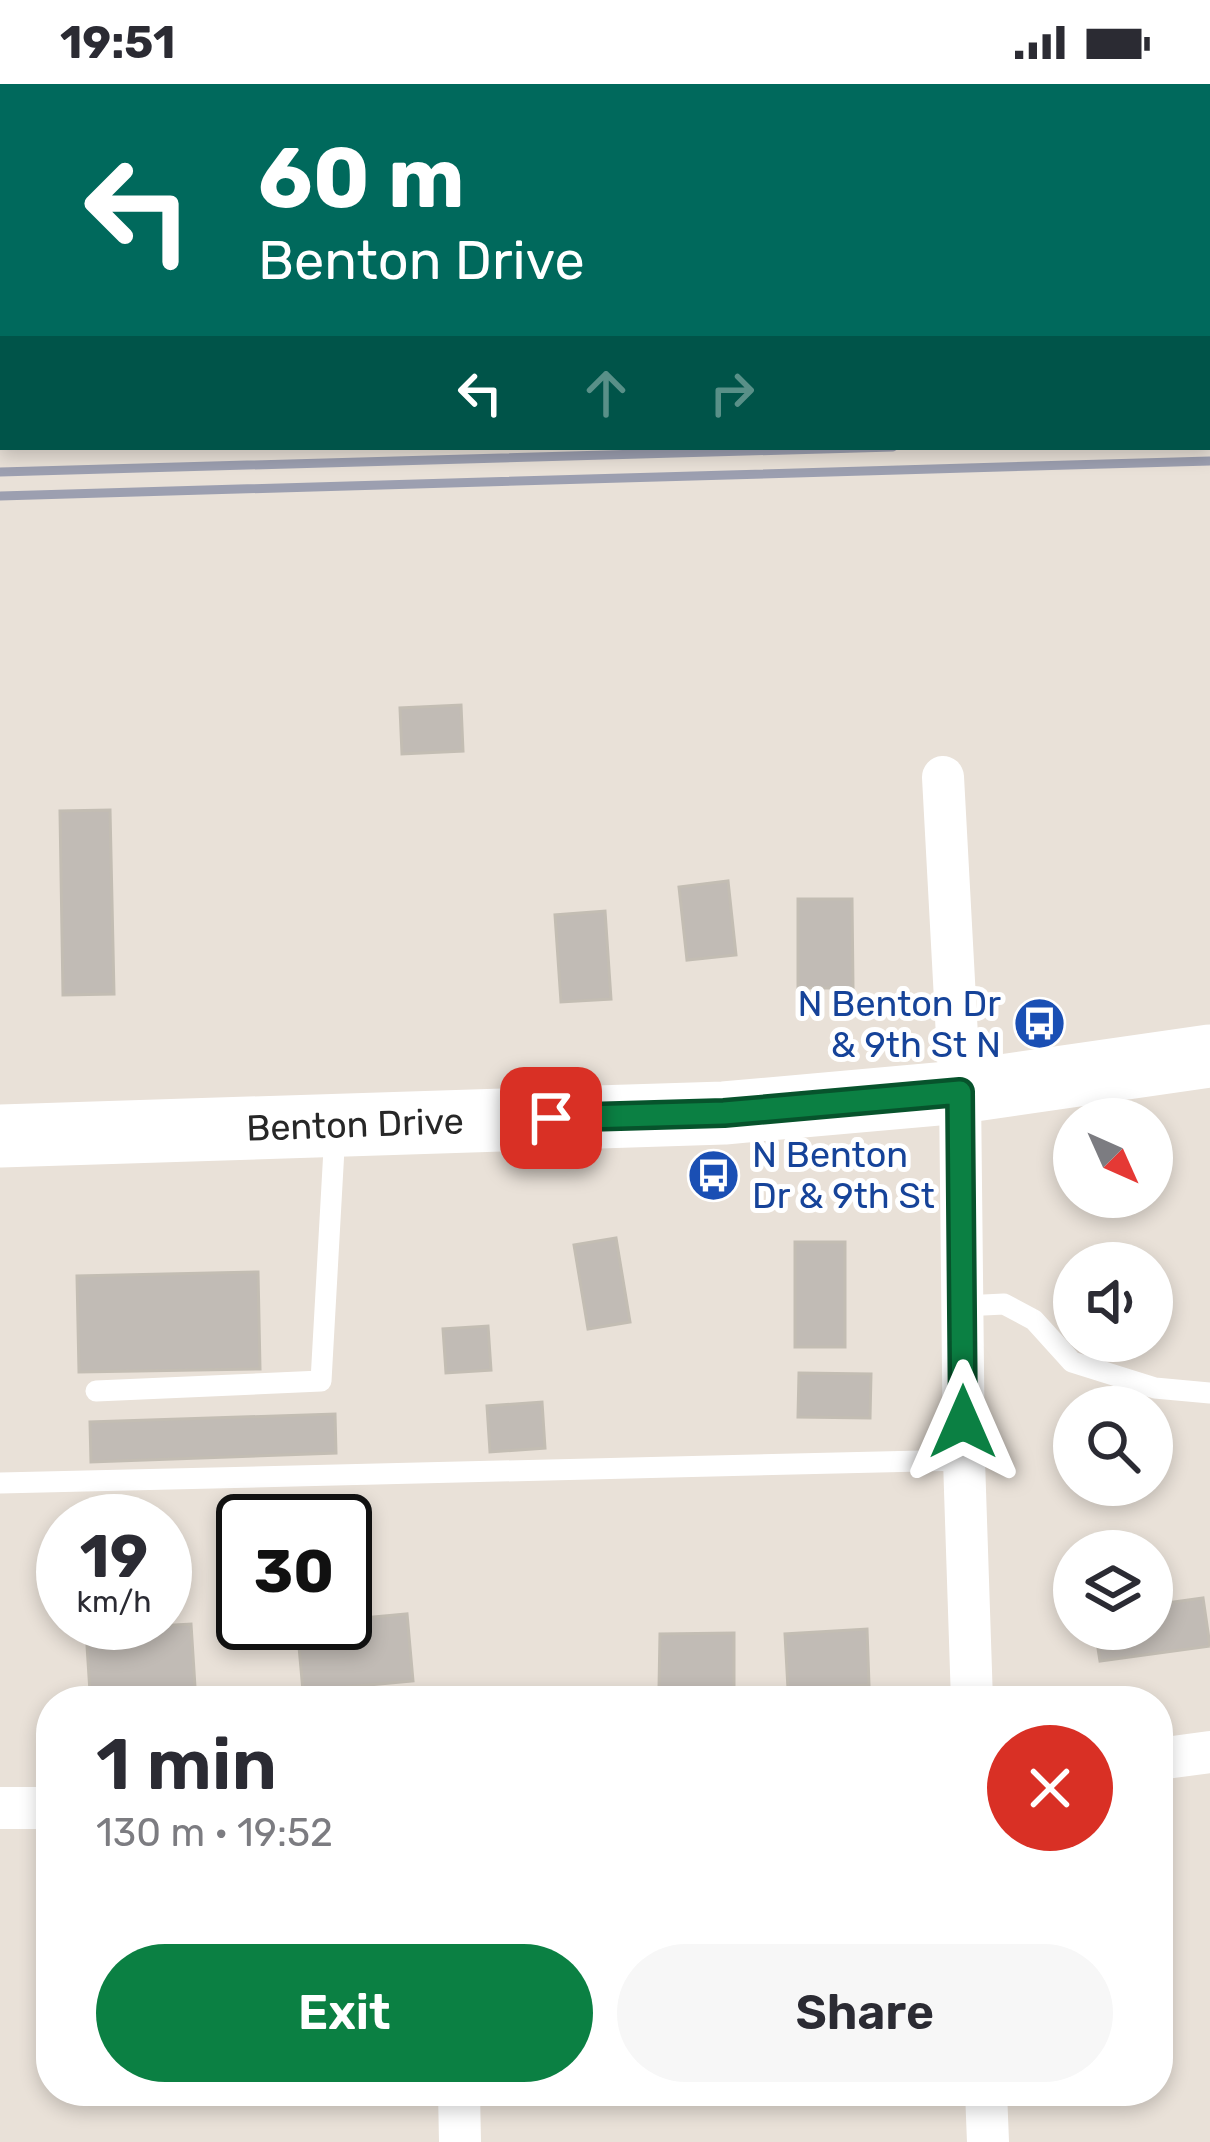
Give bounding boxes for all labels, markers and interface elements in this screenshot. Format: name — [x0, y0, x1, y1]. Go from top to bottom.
text: 19:51 — [60, 16, 175, 69]
text: 60 m — [258, 128, 465, 228]
icon: left — [60, 132, 216, 288]
text: Benton Drive — [258, 229, 585, 293]
icon: left — [447, 360, 513, 426]
icon: ahead — [573, 360, 639, 426]
icon: right — [699, 360, 765, 426]
place label: N Benton Dr & 9th St N — [798, 982, 1001, 1066]
bus stop icon: N Benton Dr & 9th St N — [1012, 996, 1068, 1052]
pin — [500, 1067, 602, 1169]
icon: arrive — [518, 1085, 584, 1151]
north arrow — [1053, 1098, 1173, 1218]
map controls — [1053, 1098, 1173, 1650]
street label: Benton Drive — [245, 1099, 465, 1150]
place label: N Benton Dr & 9th St — [752, 1133, 935, 1217]
bus stop icon: N Benton Dr & 9th St — [685, 1147, 741, 1203]
button: sound — [1053, 1242, 1173, 1362]
position arrow — [900, 1359, 1026, 1485]
button: search — [1053, 1386, 1173, 1506]
speed limit sign: 30 — [216, 1494, 372, 1650]
text: 19 — [80, 1521, 148, 1592]
button: layers — [1053, 1530, 1173, 1650]
text: km/h — [77, 1584, 151, 1620]
text: 1 min — [96, 1722, 277, 1807]
button: close — [987, 1725, 1113, 1851]
text: 130 m · 19:52 — [96, 1810, 333, 1856]
button: Exit — [96, 1944, 593, 2082]
button: Share — [617, 1944, 1113, 2082]

